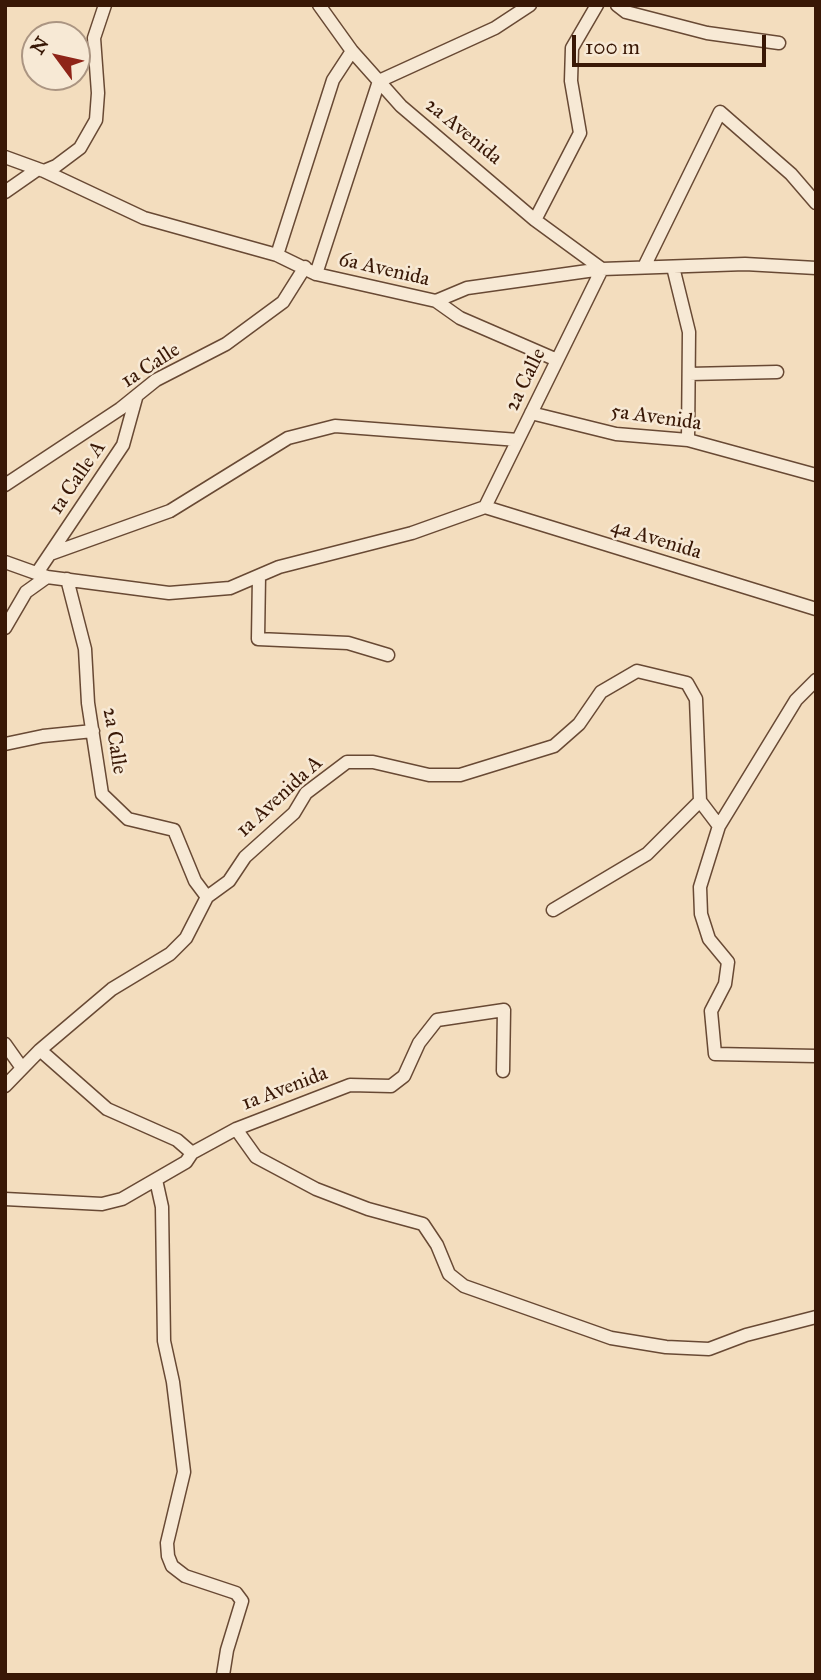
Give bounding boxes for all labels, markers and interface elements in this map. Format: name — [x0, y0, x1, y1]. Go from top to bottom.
north arrow — [21, 21, 91, 91]
scale bar — [576, 21, 770, 65]
text: N — [26, 32, 54, 58]
text: 100 m — [585, 34, 640, 60]
street label: 2a Avenida — [419, 93, 507, 171]
street label: 6a Avenida — [336, 247, 432, 293]
street label: 1a Calle — [117, 338, 185, 394]
street label: 2a Calle — [500, 344, 552, 416]
street label: 5a Avenida — [609, 399, 703, 437]
street label: 1a Calle A — [44, 436, 112, 520]
street label: 4a Avenida — [608, 514, 704, 566]
street label: 2a Calle — [96, 706, 132, 776]
street label: 1a Avenida A — [232, 751, 328, 843]
street label: 1a Avenida — [238, 1061, 332, 1117]

